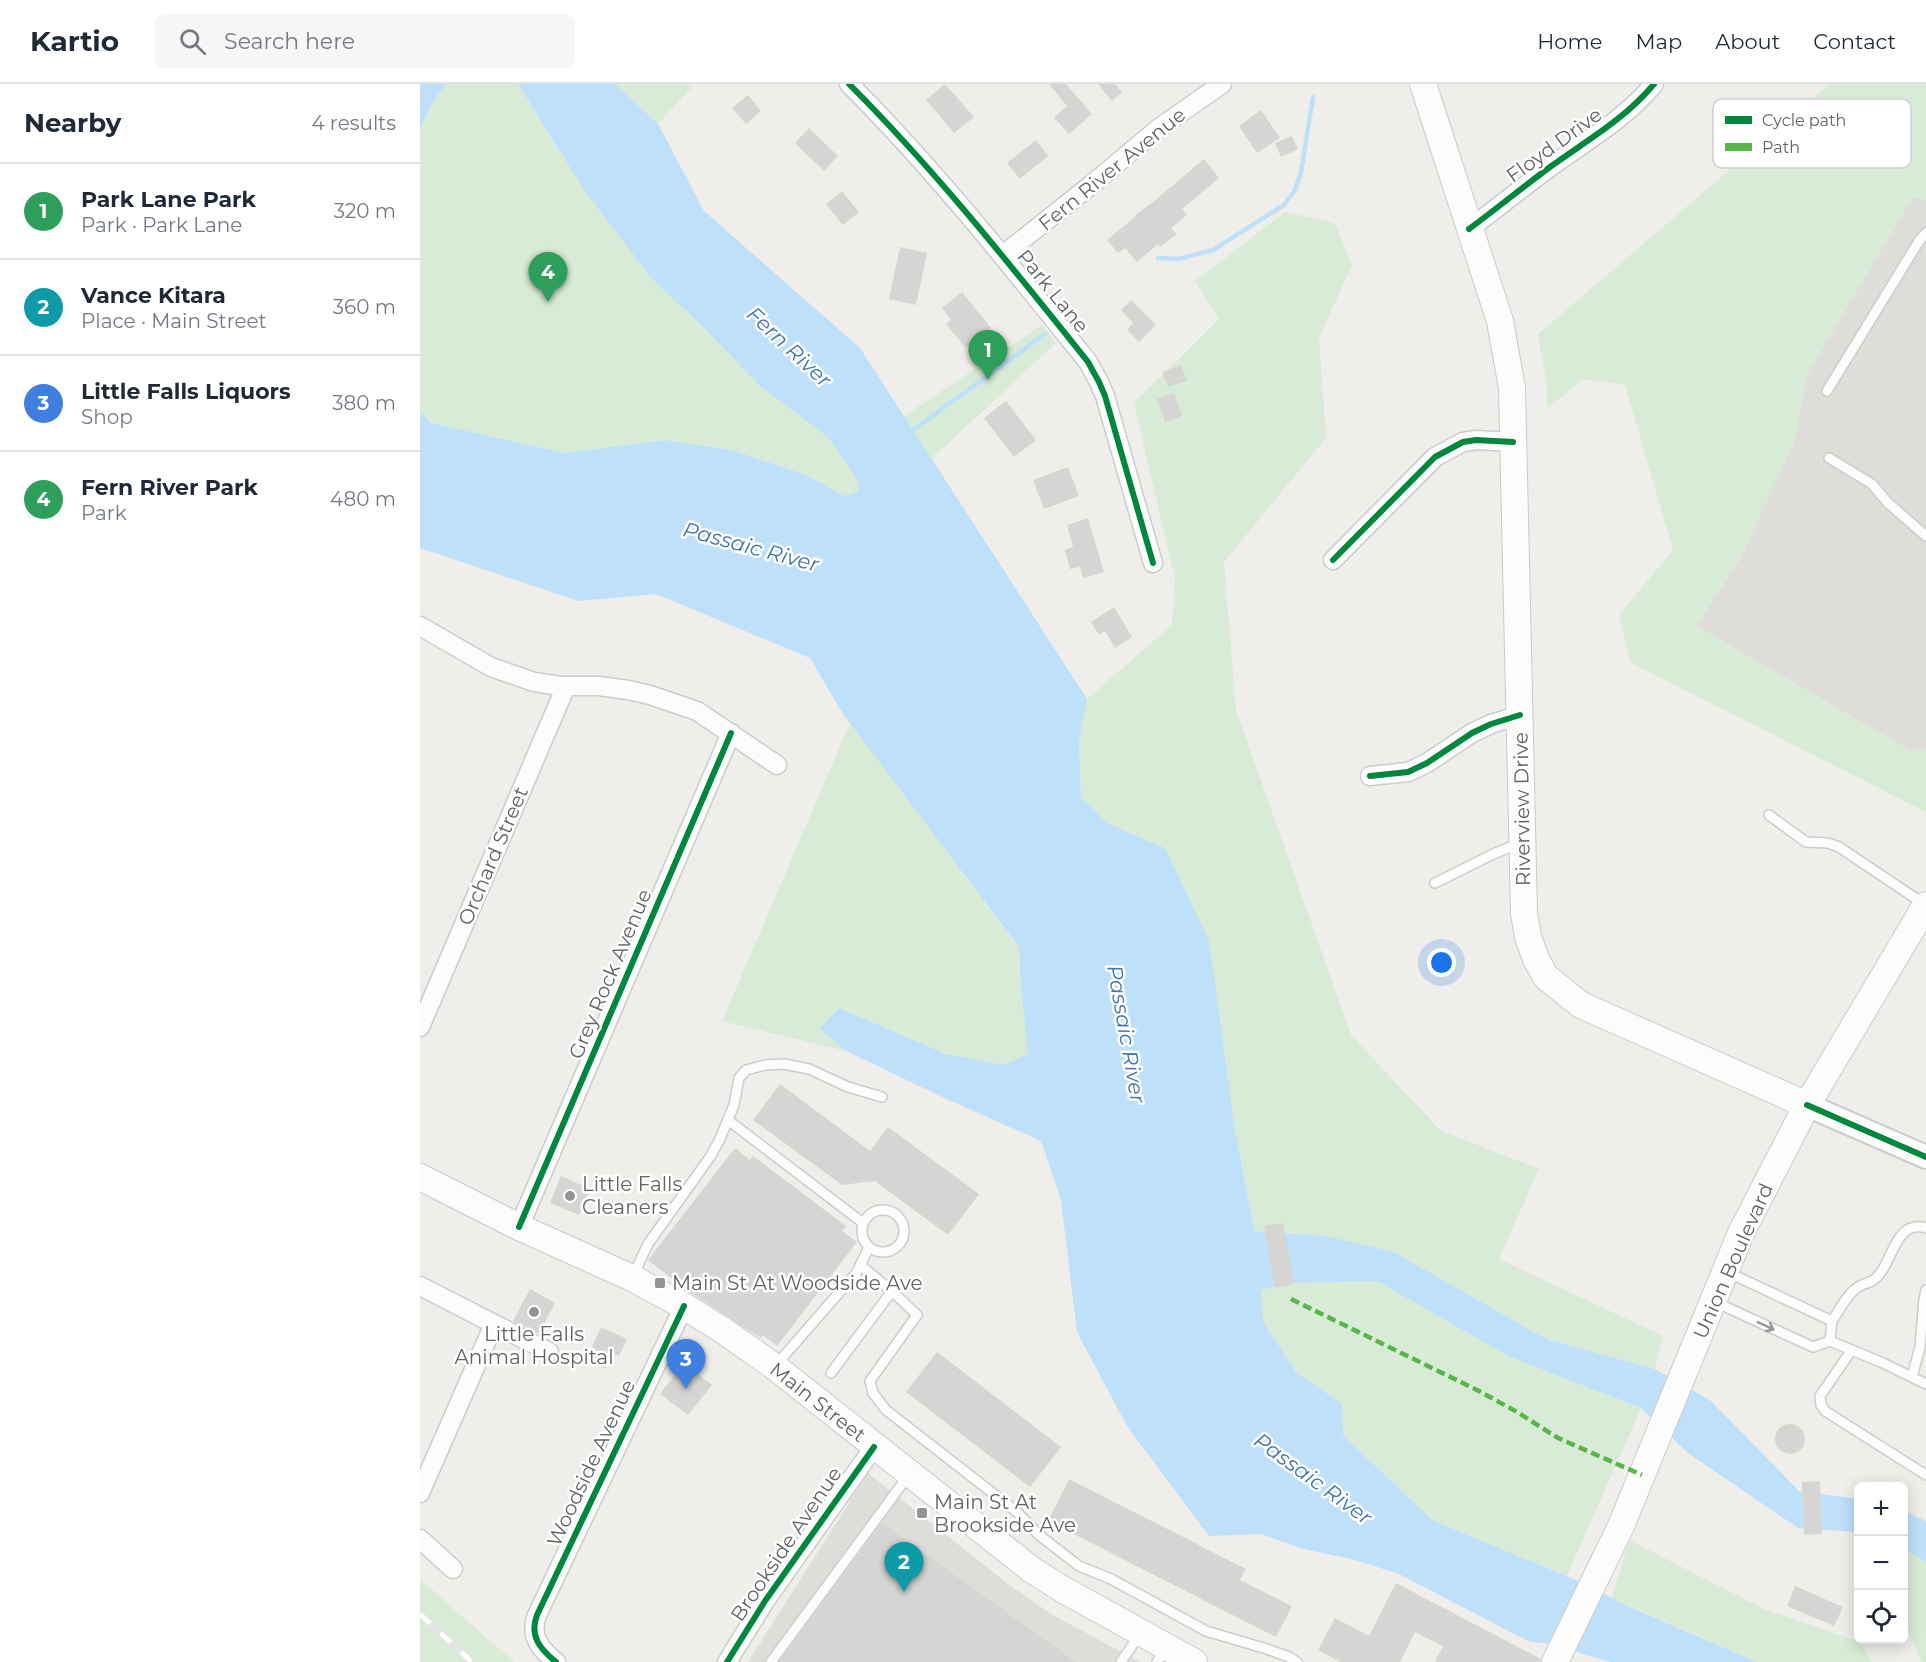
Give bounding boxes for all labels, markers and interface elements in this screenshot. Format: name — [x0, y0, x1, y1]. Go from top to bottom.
search box — [155, 14, 575, 68]
text: Kartio — [30, 24, 119, 58]
icon: search — [176, 25, 209, 58]
text: Search here — [224, 28, 355, 55]
text: Home — [1537, 29, 1602, 54]
text: Map — [1635, 29, 1682, 54]
text: About — [1715, 29, 1780, 54]
text: Contact — [1813, 29, 1896, 54]
legend — [1713, 99, 1911, 168]
street label: Fern River Avenue — [1034, 102, 1190, 236]
street label: Floyd Drive — [1502, 102, 1606, 188]
text: Nearby — [24, 107, 121, 139]
text: 4 results — [311, 111, 396, 135]
text: Cycle path — [1762, 111, 1846, 130]
text: Path — [1762, 138, 1800, 157]
text: Park Lane Park — [81, 186, 256, 213]
text: 1 — [40, 199, 47, 223]
text: 320 m — [334, 199, 396, 223]
text: Park · Park Lane — [81, 213, 242, 237]
street label: Park Lane — [1012, 245, 1094, 337]
pin: 4 — [528, 252, 568, 302]
text: Vance Kitara — [81, 282, 226, 309]
text: 2 — [38, 295, 49, 319]
text: 360 m — [333, 295, 396, 319]
water label: Fern River — [742, 301, 837, 393]
text: Place · Main Street — [81, 309, 267, 333]
pin: 1 — [968, 330, 1008, 380]
text: Little Falls Liquors — [81, 378, 291, 405]
text: 3 — [38, 391, 49, 415]
text: 380 m — [332, 391, 396, 415]
text: Shop — [81, 405, 133, 429]
text: Fern River Park — [81, 474, 258, 501]
text: 4 — [37, 487, 50, 511]
text: 480 m — [330, 487, 396, 511]
text: Park — [81, 501, 127, 525]
water label: Passaic River — [680, 516, 822, 577]
street label: Riverview Drive — [1509, 732, 1535, 886]
street label: Orchard Street — [453, 783, 533, 929]
street label: Grey Rock Avenue — [563, 886, 657, 1062]
your location — [1427, 948, 1456, 977]
water label: Passaic River — [1102, 963, 1151, 1105]
place label: Little Falls Cleaners — [582, 1172, 682, 1219]
street label: Union Boulevard — [1688, 1179, 1778, 1343]
marker: Little Falls Cleaners — [563, 1189, 577, 1203]
place label: Main St At Woodside Ave — [672, 1271, 923, 1295]
marker: Main St At Woodside Ave — [653, 1276, 667, 1290]
marker: Little Falls Animal Hospital — [527, 1305, 541, 1319]
one-way arrow — [1757, 1320, 1775, 1332]
place label: Little Falls Animal Hospital — [454, 1322, 614, 1369]
pin: 3 — [666, 1340, 706, 1389]
street label: Main Street — [765, 1357, 871, 1447]
street label: Woodside Avenue — [542, 1376, 640, 1550]
water label: Passaic River — [1249, 1427, 1378, 1530]
street label: Brookside Avenue — [725, 1462, 847, 1626]
map controls — [1854, 1482, 1908, 1644]
button: + — [1854, 1482, 1908, 1536]
place label: Main St At Brookside Ave — [934, 1490, 1076, 1537]
marker: Main St At Brookside Ave — [915, 1506, 929, 1520]
button: − — [1854, 1536, 1908, 1590]
pin: 2 — [884, 1542, 924, 1592]
button: locate — [1854, 1590, 1908, 1644]

